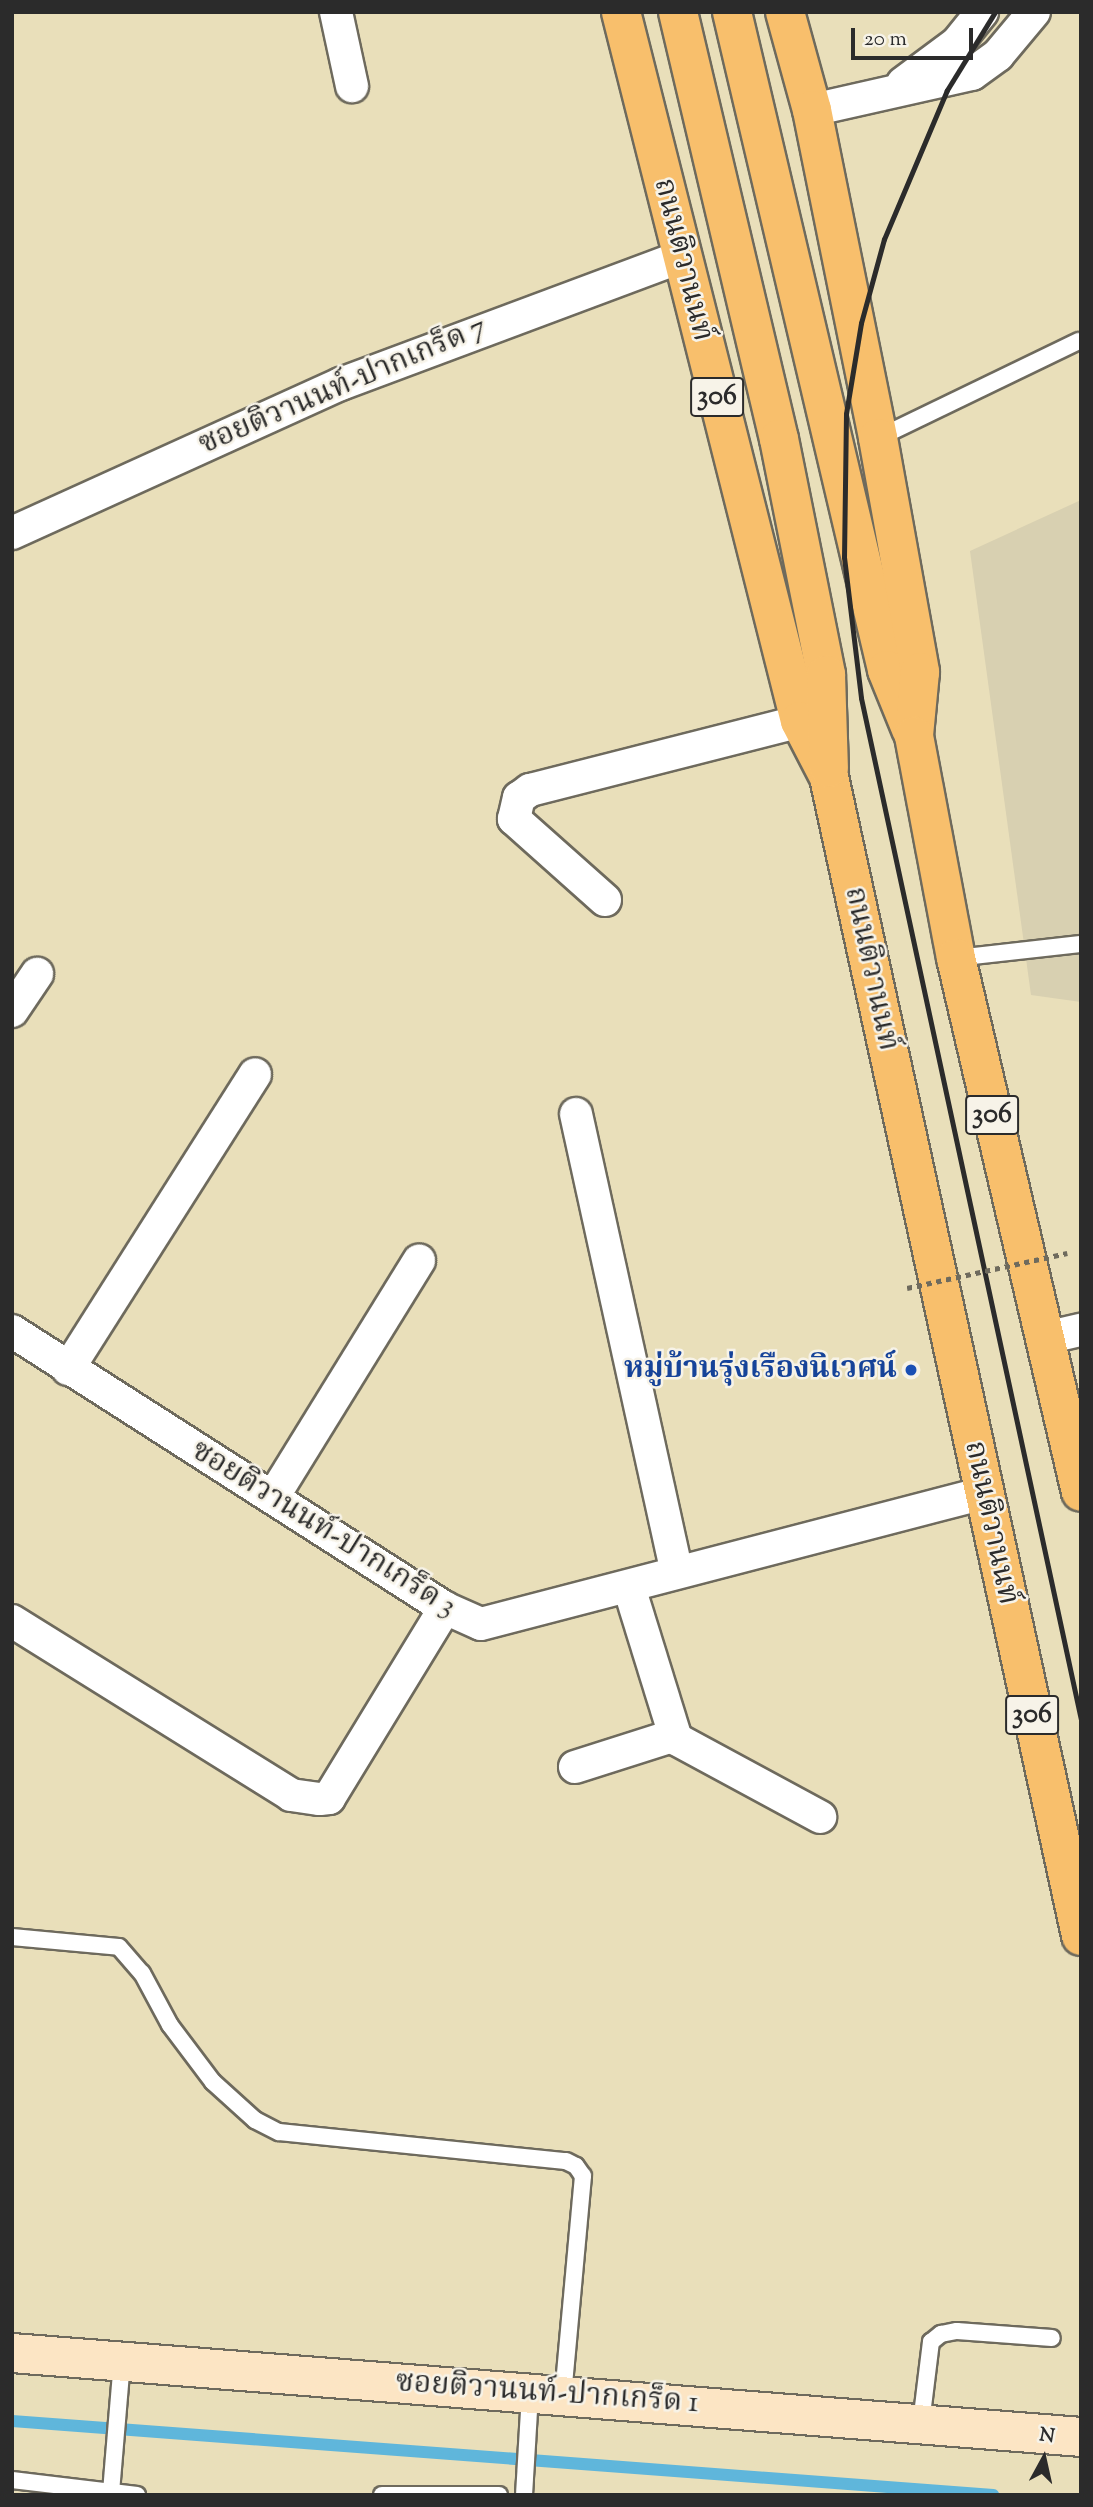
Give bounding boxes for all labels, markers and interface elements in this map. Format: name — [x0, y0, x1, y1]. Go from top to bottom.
scale bar — [855, 14, 978, 58]
text: 20 m — [864, 25, 907, 55]
street label: ถนนติวานนท์ — [644, 175, 720, 345]
street label: ซอยติวานนท์-ปากเกร็ด 7 — [194, 310, 492, 464]
road number: 306 — [689, 372, 745, 422]
street label: ถนนติวานนท์ — [835, 884, 905, 1054]
road number: 306 — [964, 1090, 1020, 1140]
place label: หมู่บ้านรุ่งเรืองนิเวศน์ — [624, 1352, 897, 1388]
marker: หมู่บ้านรุ่งเรืองนิเวศน์ — [903, 1362, 919, 1378]
street label: ซอยติวานนท์-ปากเกร็ด 3 — [184, 1434, 462, 1626]
street label: ถนนติวานนท์ — [955, 1438, 1025, 1608]
road number: 306 — [1004, 1690, 1060, 1740]
street label: ซอยติวานนท์-ปากเกร็ด 1 — [394, 2365, 700, 2423]
text: N — [1038, 2422, 1056, 2451]
north arrow — [1009, 2423, 1079, 2493]

